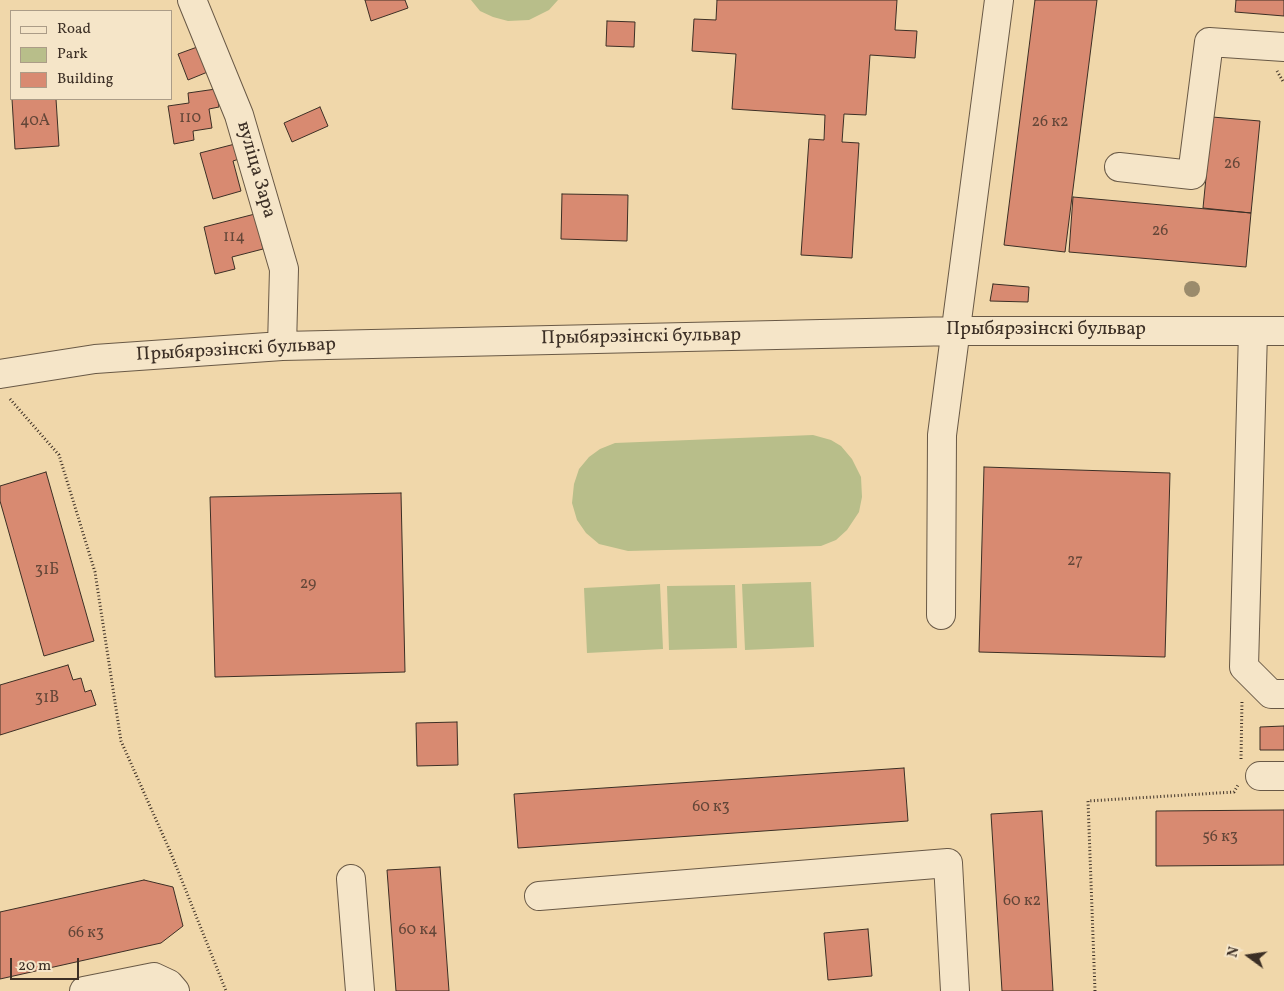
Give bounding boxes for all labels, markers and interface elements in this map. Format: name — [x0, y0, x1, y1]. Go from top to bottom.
legend — [10, 10, 172, 100]
text: Road — [57, 19, 91, 40]
text: Park — [57, 44, 88, 65]
text: Building — [57, 69, 113, 90]
house number: 110 — [179, 109, 201, 129]
house number: 40А — [20, 112, 50, 132]
house number: 26 к2 — [1031, 113, 1069, 133]
street label: вуліца Зара — [230, 119, 280, 221]
house number: 26 — [1224, 155, 1240, 175]
house number: 26 — [1152, 222, 1168, 242]
house number: 114 — [223, 228, 245, 248]
street label: Прыбярэзінскі бульвар — [946, 320, 1146, 342]
street label: Прыбярэзінскі бульвар — [541, 325, 741, 351]
street label: Прыбярэзінскі бульвар — [136, 334, 336, 368]
house number: 27 — [1067, 552, 1083, 572]
house number: 31Б — [35, 561, 59, 581]
house number: 29 — [300, 575, 316, 595]
house number: 31В — [35, 689, 59, 709]
house number: 60 к3 — [692, 798, 730, 818]
house number: 56 к3 — [1202, 828, 1238, 848]
house number: 60 к2 — [1003, 892, 1041, 912]
house number: 60 к4 — [399, 921, 437, 941]
house number: 66 к3 — [68, 924, 104, 944]
north arrow — [1224, 931, 1274, 981]
text: N — [1224, 945, 1244, 959]
scale bar — [12, 948, 81, 980]
text: 20 m — [18, 956, 51, 977]

